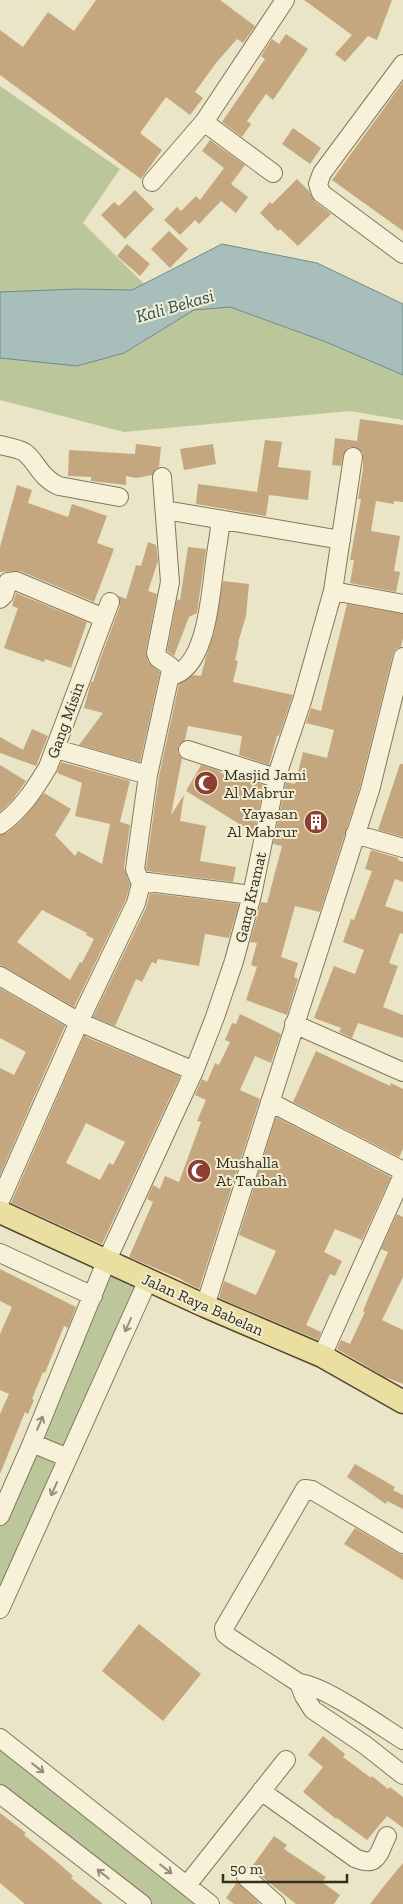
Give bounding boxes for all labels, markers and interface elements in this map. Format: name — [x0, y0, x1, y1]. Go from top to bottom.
water label: Kali Bekasi — [133, 284, 217, 328]
street label: Gang Misin — [43, 679, 88, 761]
place label: Masjid Jami Al Mabrur — [224, 765, 307, 802]
mosque icon: Masjid Jami Al Mabrur — [193, 770, 219, 796]
place label: Yayasan Al Mabrur — [227, 804, 299, 841]
building icon: Yayasan Al Mabrur — [303, 809, 329, 835]
street label: Gang Kramat — [231, 850, 270, 944]
place label: Mushalla At Taubah — [216, 1153, 287, 1190]
mosque icon: Mushalla At Taubah — [186, 1158, 212, 1184]
street label: Jalan Raya Babelan — [139, 1269, 267, 1340]
one-way arrow — [122, 1317, 132, 1332]
one-way arrow — [36, 1416, 46, 1431]
one-way arrow — [49, 1481, 58, 1496]
one-way arrow — [31, 1763, 45, 1773]
scale bar — [223, 1852, 347, 1884]
text: 50 m — [230, 1860, 263, 1878]
one-way arrow — [159, 1863, 172, 1874]
one-way arrow — [97, 1869, 110, 1880]

